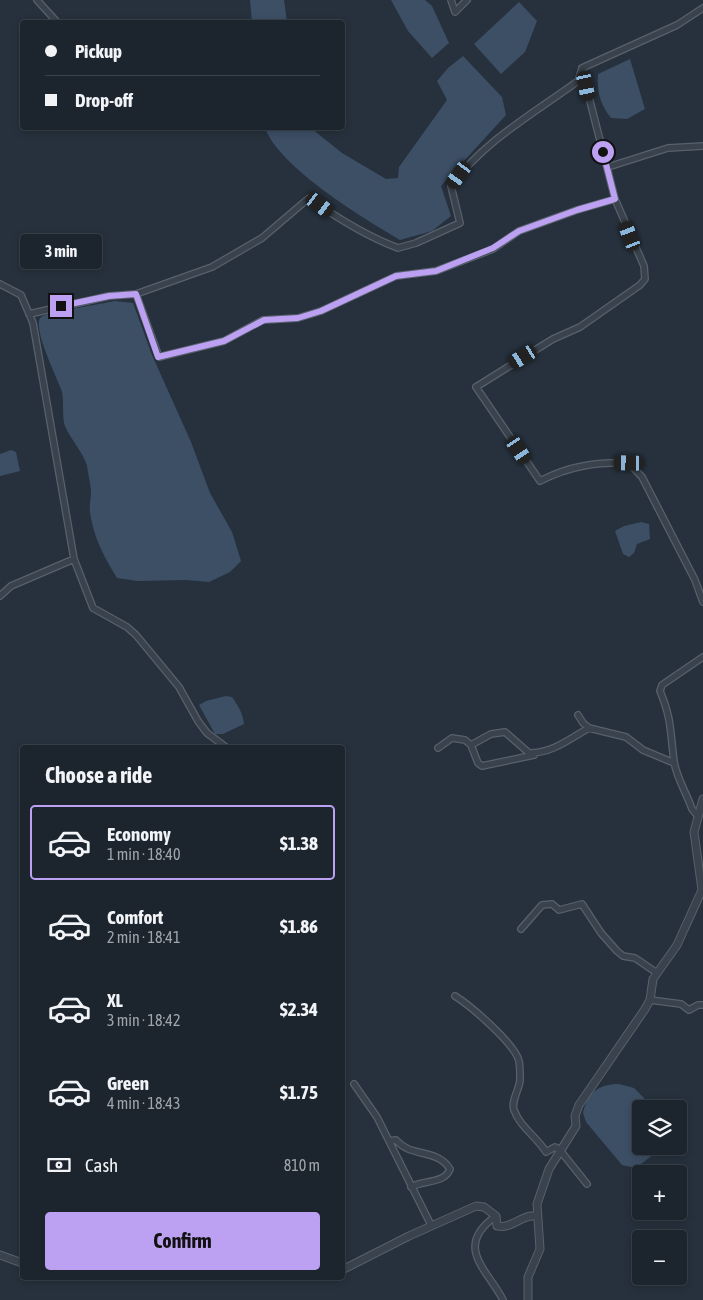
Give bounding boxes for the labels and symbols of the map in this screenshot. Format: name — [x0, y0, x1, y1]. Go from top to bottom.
car — [575, 70, 596, 102]
route start — [592, 141, 614, 163]
car — [444, 158, 473, 192]
car — [303, 190, 336, 220]
car — [617, 219, 642, 253]
callout: 3 min — [20, 234, 102, 268]
route end — [50, 295, 72, 317]
car — [506, 343, 539, 371]
car — [504, 433, 533, 467]
car — [613, 455, 644, 471]

